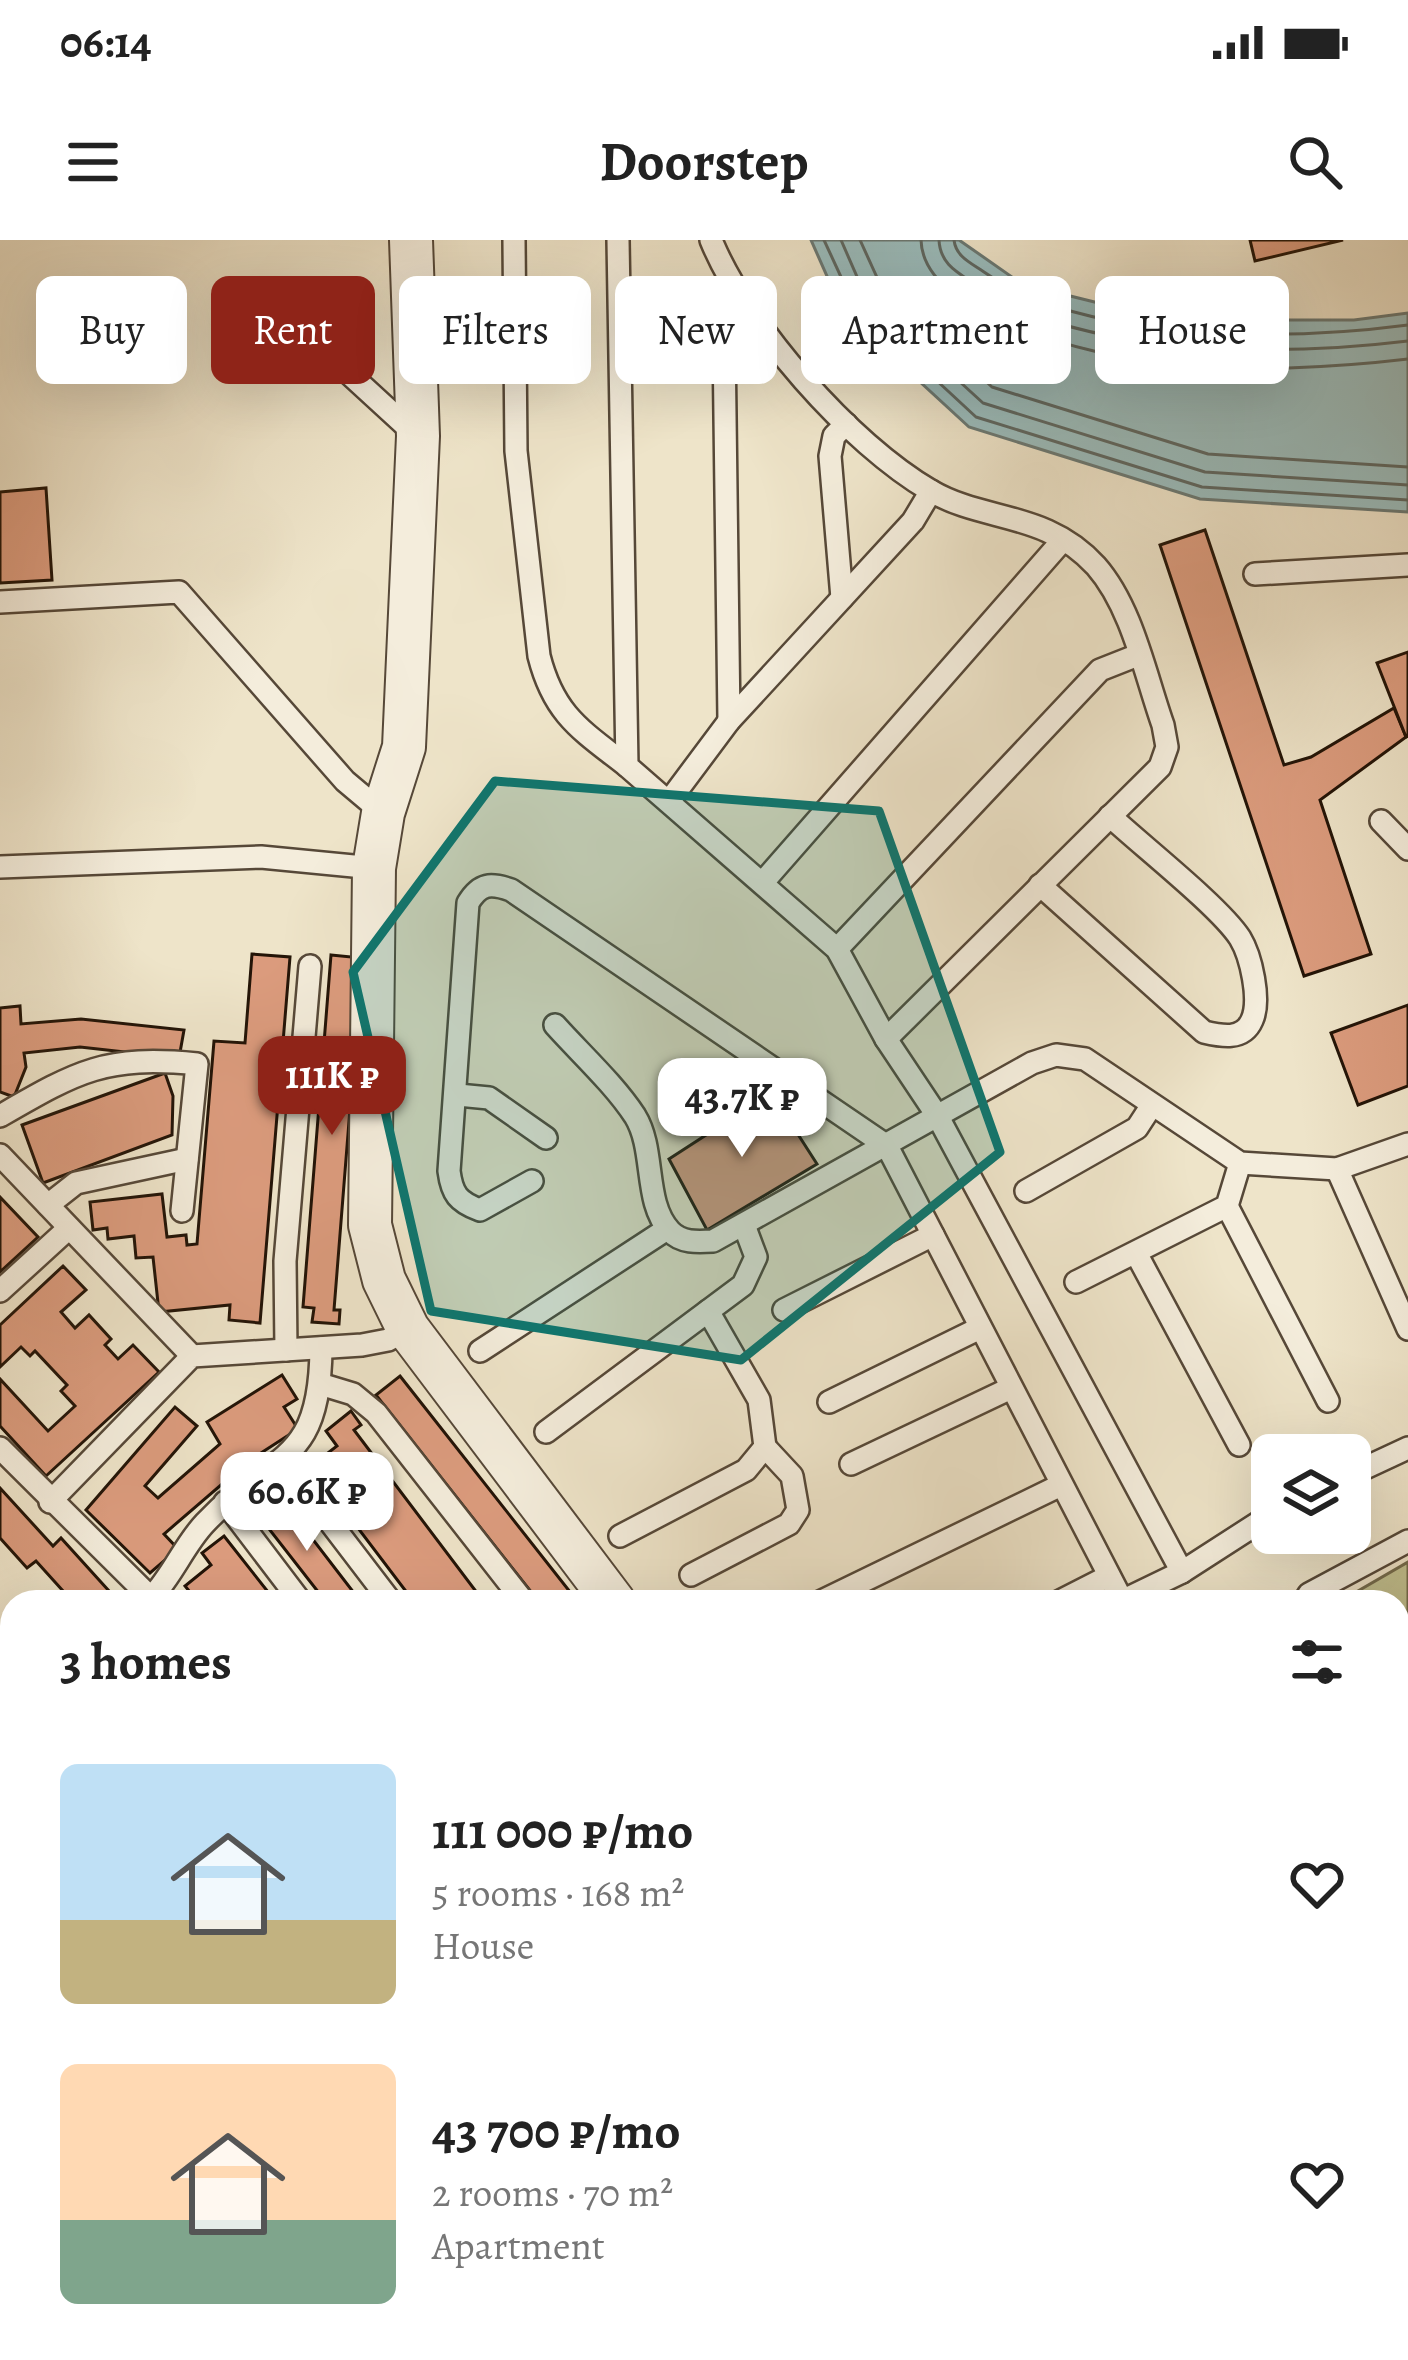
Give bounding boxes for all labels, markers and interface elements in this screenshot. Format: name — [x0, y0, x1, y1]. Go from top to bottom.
text: 06:14 — [60, 11, 152, 73]
text: Doorstep — [599, 125, 809, 199]
icon: menu — [60, 129, 126, 195]
icon: search — [1282, 129, 1348, 195]
chip: Buy — [36, 276, 187, 384]
chip: Rent — [211, 276, 375, 384]
chip: Filters — [399, 276, 591, 384]
chip: New — [615, 276, 777, 384]
chip: Apartment — [801, 276, 1071, 384]
chip: House — [1095, 276, 1289, 384]
pin: 111K ₽ — [234, 1036, 430, 1138]
text: 111K ₽ — [285, 1048, 379, 1101]
pin: 43.7K ₽ — [631, 1058, 853, 1160]
text: 43.7K ₽ — [685, 1070, 799, 1123]
map controls — [1251, 1434, 1371, 1554]
button: layers — [1251, 1434, 1371, 1554]
pin: 60.6K ₽ — [196, 1452, 418, 1554]
text: 60.6K ₽ — [248, 1464, 367, 1517]
text: 3 homes — [60, 1627, 232, 1697]
icon: filters — [1284, 1629, 1350, 1695]
text: 111 000 ₽/mo — [432, 1796, 693, 1866]
icon: home — [156, 1812, 300, 1956]
icon: heart — [1284, 1851, 1350, 1917]
text: 5 rooms · 168 m² — [432, 1866, 684, 1919]
text: House — [432, 1919, 534, 1972]
text: 43 700 ₽/mo — [432, 2096, 680, 2166]
icon: home — [156, 2112, 300, 2256]
icon: heart — [1284, 2151, 1350, 2217]
text: 2 rooms · 70 m² — [432, 2166, 673, 2219]
text: Apartment — [432, 2219, 605, 2272]

